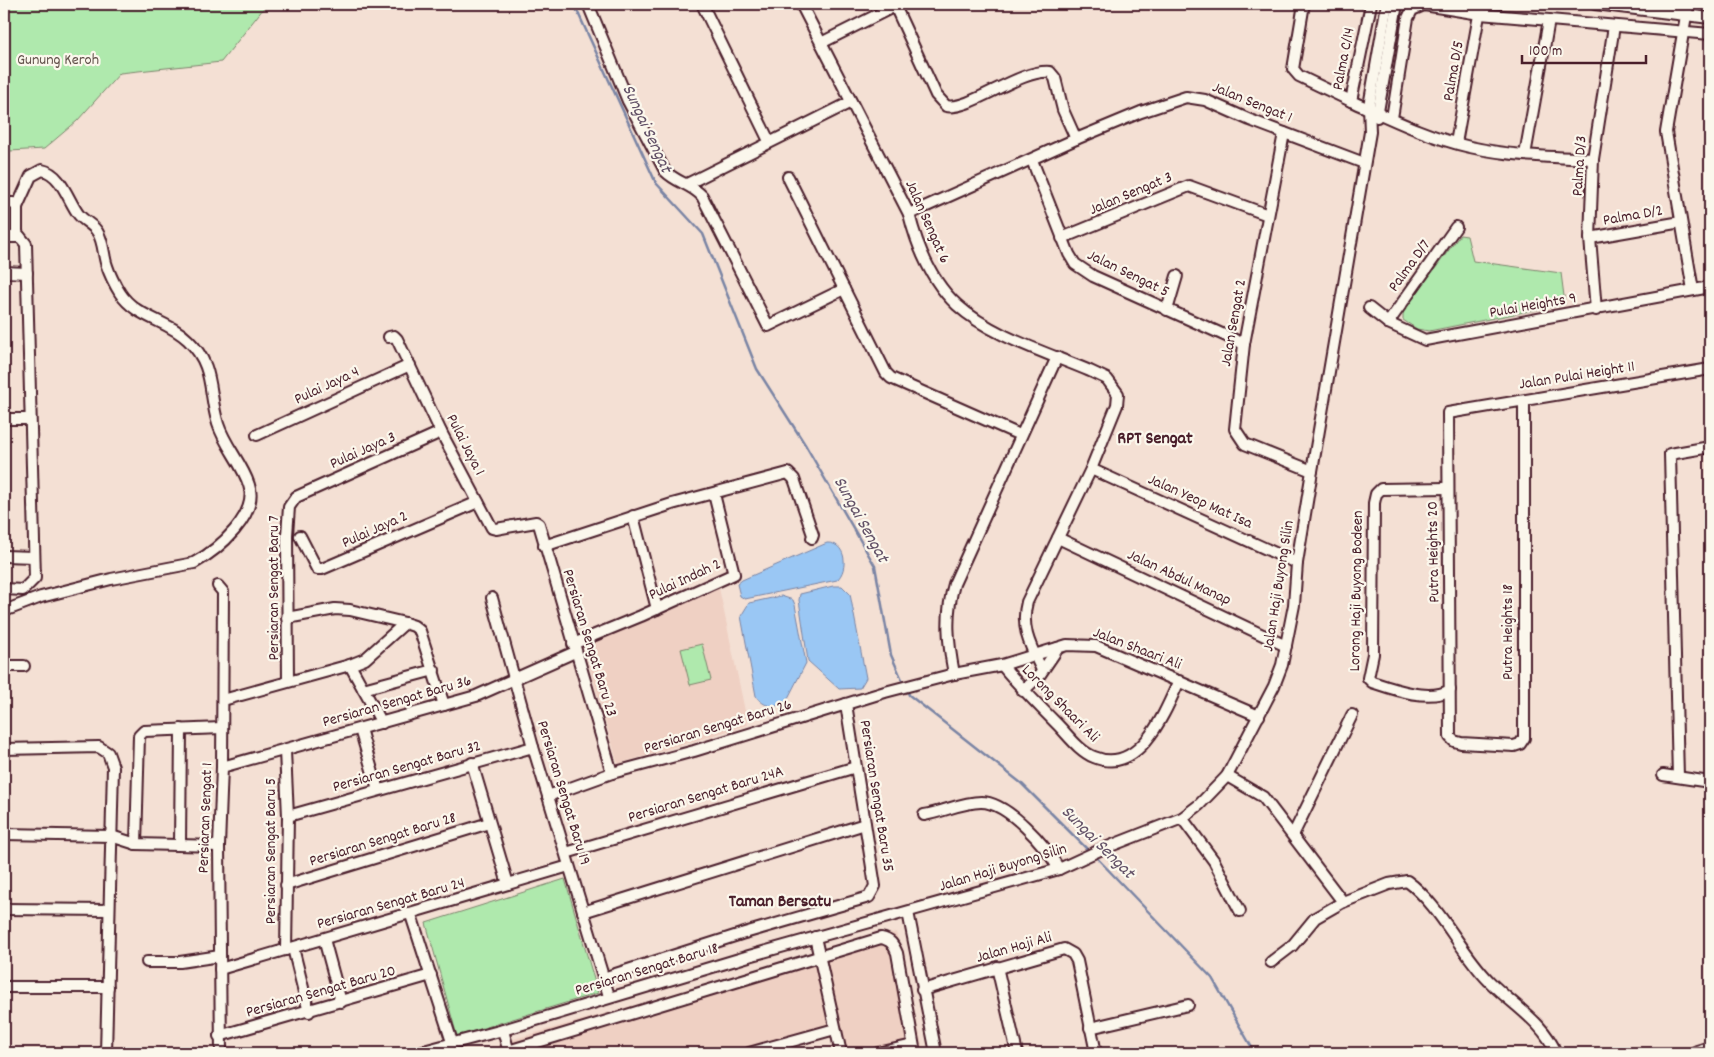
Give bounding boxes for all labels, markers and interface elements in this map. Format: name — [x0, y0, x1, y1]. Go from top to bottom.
street label: Palma C/14 — [1327, 26, 1361, 92]
scale bar — [1522, 32, 1645, 64]
street label: Palma D/5 — [1437, 39, 1471, 103]
text: 100 m — [1529, 41, 1562, 63]
park label: Gunung Keroh — [17, 49, 99, 72]
street label: Jalan Sengat 1 — [1208, 76, 1296, 130]
water label: Sungai Sengat — [615, 81, 678, 179]
street label: Palma D/3 — [1566, 135, 1594, 197]
street label: Jalan Sengat 3 — [1086, 166, 1176, 222]
street label: Jalan Sengat 6 — [898, 177, 956, 268]
street label: Palma D/2 — [1601, 199, 1665, 233]
street label: Palma D/7 — [1383, 235, 1437, 297]
street label: Jalan Sengat 5 — [1083, 244, 1173, 304]
street label: Jalan Sengat 2 — [1215, 278, 1253, 368]
street label: Pulai Heights 9 — [1488, 287, 1578, 325]
street label: Jalan Pulai Height 11 — [1517, 356, 1637, 396]
street label: Pulai Jaya 4 — [291, 361, 363, 411]
street label: Pulai Jaya 1 — [440, 410, 490, 480]
street label: Pulai Jaya 3 — [326, 426, 400, 476]
district label: RPT Sengat — [1117, 427, 1193, 452]
street label: Jalan Yeop Mat Isa — [1144, 469, 1256, 536]
water label: Sungai Sengat — [826, 472, 895, 570]
street label: Putra Heights 20 — [1422, 501, 1446, 603]
street label: Pulai Jaya 2 — [338, 505, 412, 555]
street label: Lorong Haji Buyong Bodeen — [1344, 510, 1370, 672]
street label: Persiaran Sengat Baru 7 — [263, 515, 286, 661]
street label: Jalan Haji Buyong Silin — [1257, 519, 1301, 653]
street label: Jalan Abdul Manap — [1123, 544, 1235, 612]
street label: Pulai Indah 2 — [645, 553, 725, 607]
street label: Persiaran Sengat Baru 23 — [556, 566, 622, 720]
street label: Putra Heights 18 — [1497, 584, 1520, 680]
street label: Jalan Shaari Ali — [1089, 622, 1185, 676]
street label: Lorong Shaari Ali — [1016, 660, 1104, 748]
street label: Persiaran Sengat Baru 36 — [320, 670, 474, 734]
street label: Persiaran Sengat Baru 26 — [641, 693, 795, 760]
street label: Persiaran Sengat Baru 19 — [530, 718, 596, 868]
street label: Persiaran Sengat Baru 35 — [853, 718, 899, 874]
street label: Persiaran Sengat Baru 32 — [330, 735, 484, 799]
street label: Persiaran Sengat Baru 24A — [625, 760, 787, 830]
street label: Persiaran Sengat 1 — [193, 762, 219, 874]
street label: Persiaran Sengat Baru 5 — [260, 778, 283, 924]
water label: Sungai Sengat — [1055, 801, 1141, 887]
street label: Persiaran Sengat Baru 28 — [307, 807, 459, 873]
street label: Jalan Haji Buyong Silin — [936, 838, 1070, 898]
street label: Persiaran Sengat Baru 24 — [314, 872, 468, 936]
district label: Taman Bersatu — [729, 890, 831, 915]
street label: Jalan Haji Ali — [974, 926, 1055, 970]
street label: Persiaran Sengat Baru 18 — [572, 937, 722, 1003]
street label: Persiaran Sengat Baru 20 — [243, 960, 399, 1024]

